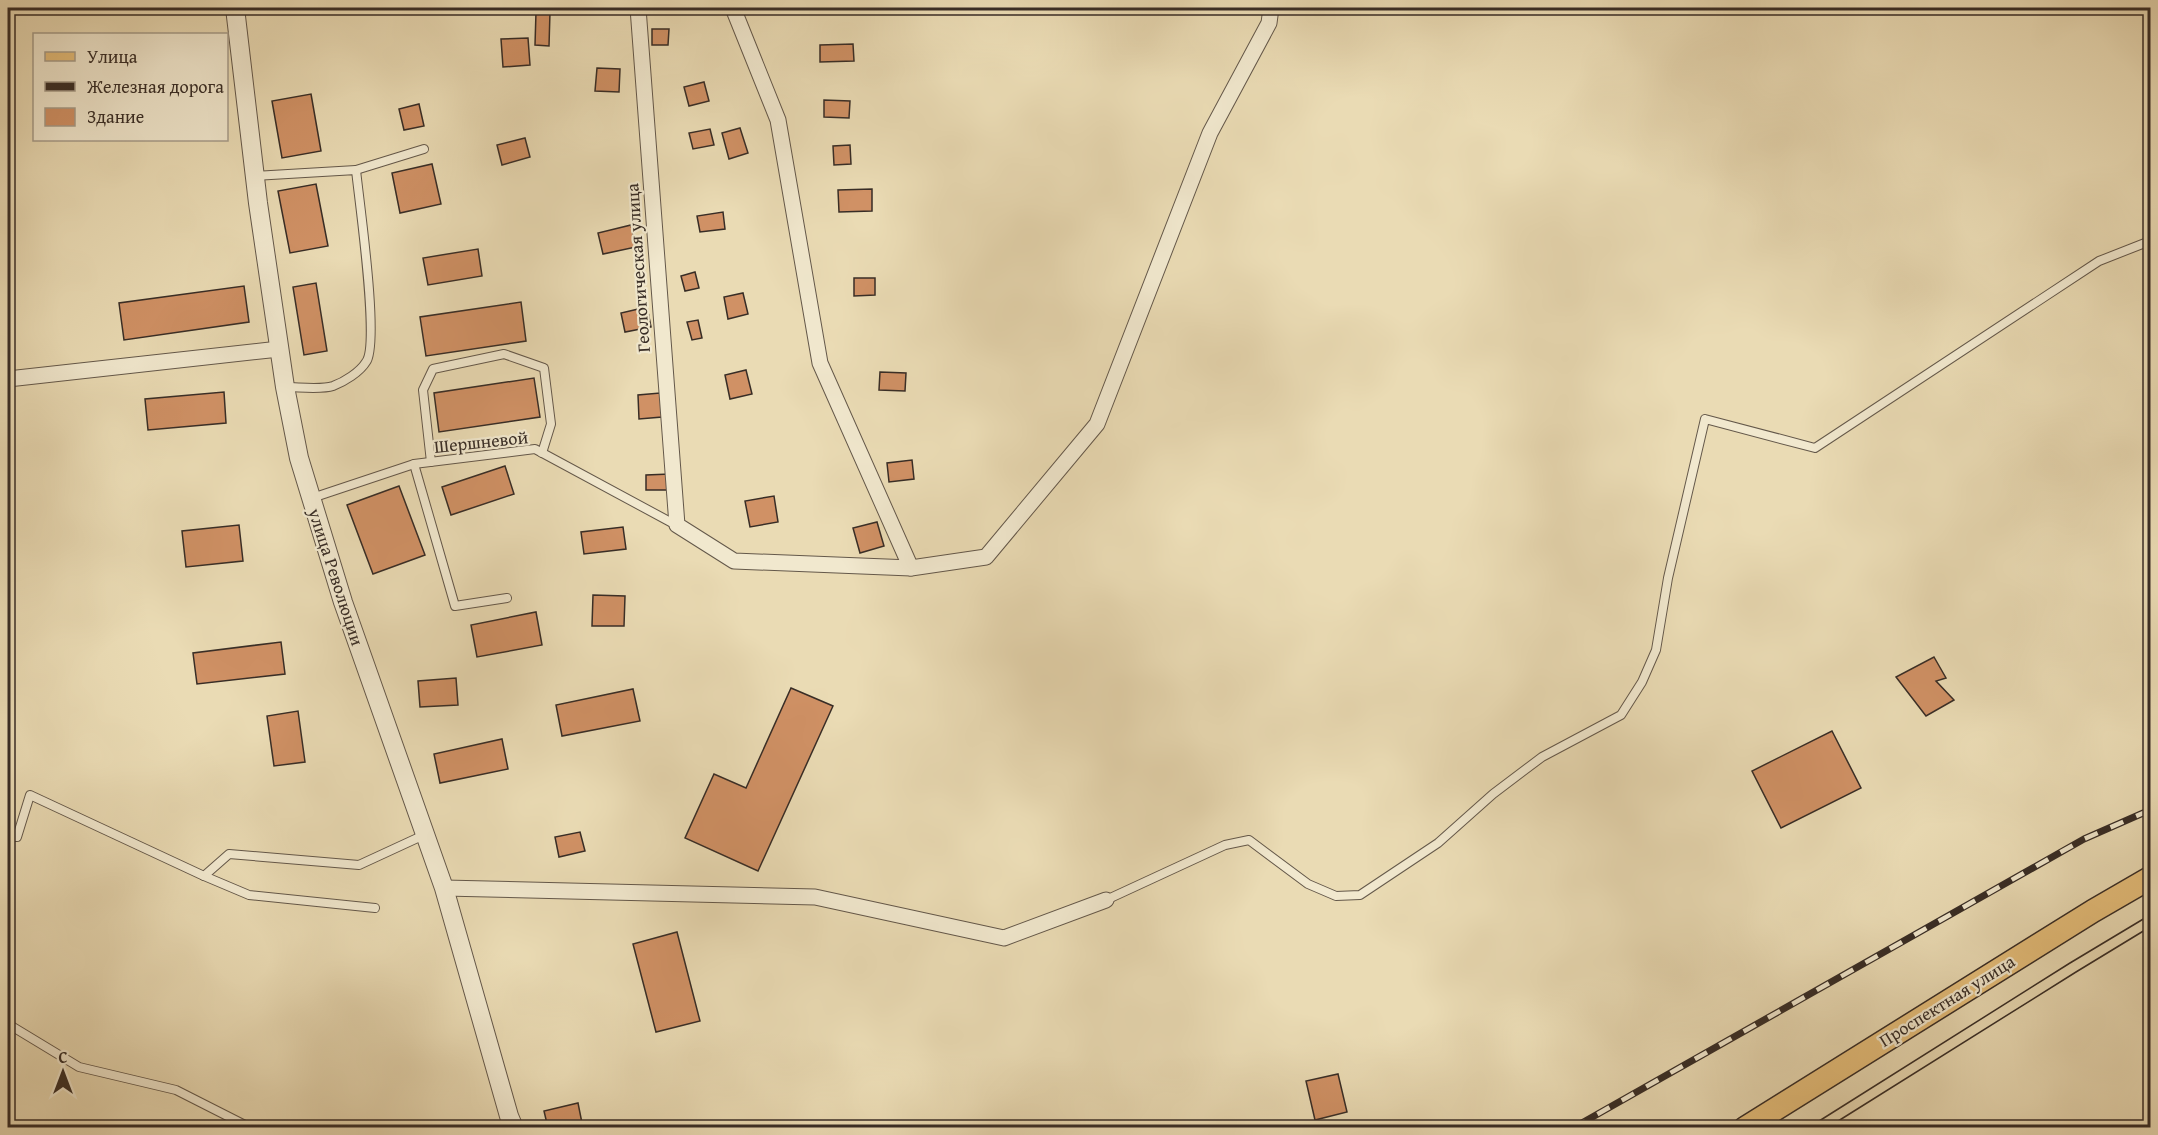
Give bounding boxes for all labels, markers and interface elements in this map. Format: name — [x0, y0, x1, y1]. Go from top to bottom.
legend — [33, 33, 228, 141]
text: Улица — [87, 43, 138, 70]
text: Железная дорога — [86, 73, 224, 100]
text: Здание — [87, 103, 144, 130]
street label: Геологическая улица — [618, 182, 657, 354]
street label: Шершневой — [433, 423, 530, 460]
street label: улица Революции — [301, 504, 372, 649]
street label: Проспектная улица — [1873, 948, 2020, 1053]
north arrow — [33, 1042, 93, 1102]
text: С — [58, 1045, 68, 1069]

